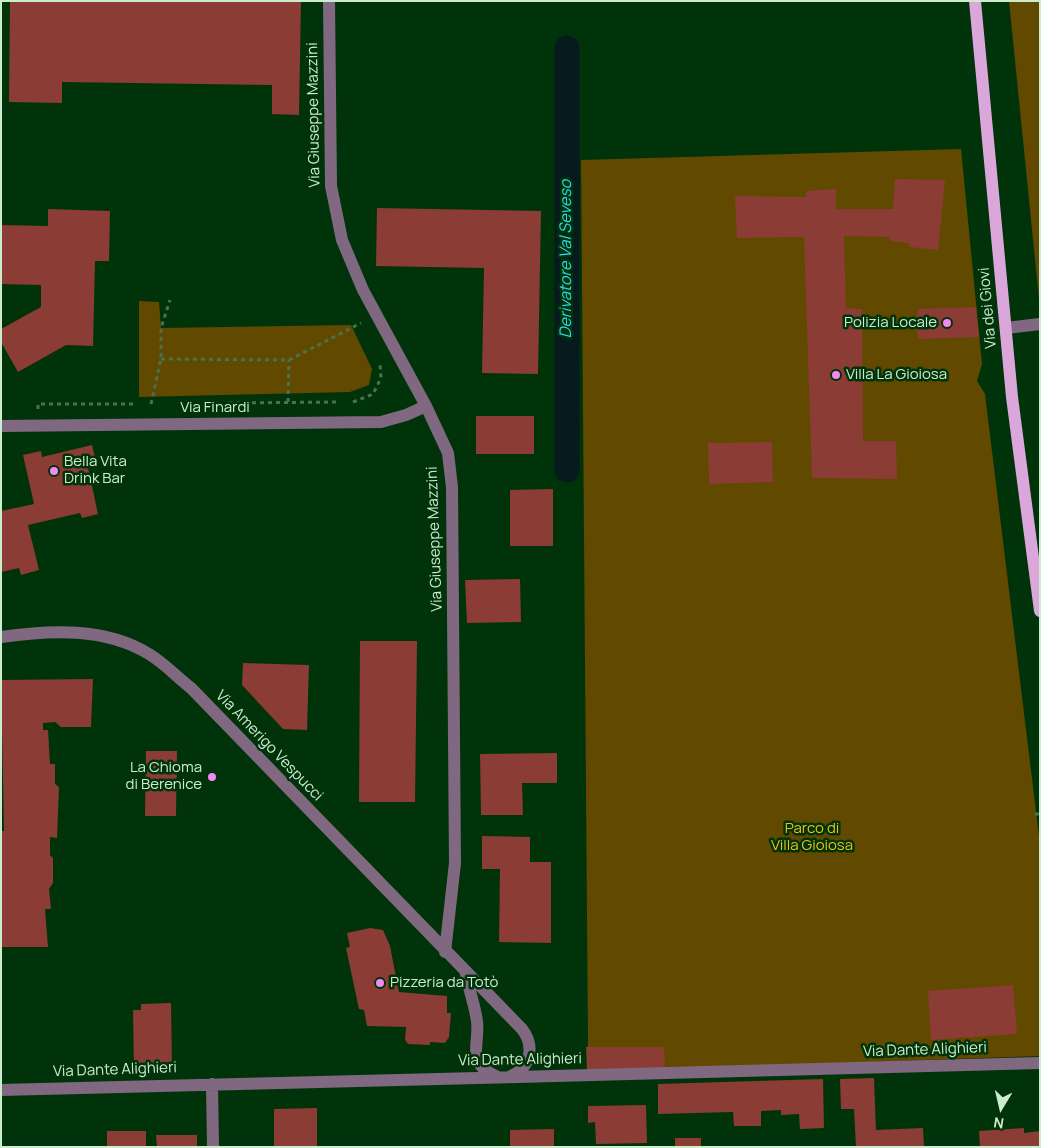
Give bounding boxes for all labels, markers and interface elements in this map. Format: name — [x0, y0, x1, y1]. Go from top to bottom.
street label: Via Giuseppe Mazzini — [304, 42, 324, 188]
water label: Derivatore Val Seveso — [557, 180, 577, 338]
street label: Via dei Giovi — [975, 267, 1001, 349]
place label: Polizia Locale — [844, 314, 937, 332]
marker: Polizia Locale — [941, 317, 953, 329]
place label: Villa La Gioiosa — [846, 366, 947, 384]
marker: Villa La Gioiosa — [830, 369, 842, 381]
street label: Via Finardi — [180, 399, 250, 417]
place label: Bella Vita Drink Bar — [64, 453, 127, 488]
marker: Bella Vita Drink Bar — [48, 465, 60, 477]
street label: Via Giuseppe Mazzini — [423, 466, 447, 612]
street label: Via Amerigo Vespucci — [212, 687, 326, 805]
place label: La Chioma di Berenice — [126, 759, 202, 794]
marker: La Chioma di Berenice — [206, 771, 218, 783]
park label: Parco di Villa Gioiosa — [771, 820, 853, 855]
place label: Pizzeria da Totò — [390, 974, 498, 992]
marker: Pizzeria da Totò — [374, 977, 386, 989]
street label: Via Dante Alighieri — [863, 1039, 987, 1061]
street label: Via Dante Alighieri — [458, 1050, 582, 1070]
street label: Via Dante Alighieri — [53, 1059, 177, 1081]
north arrow — [976, 1083, 1026, 1133]
text: N — [992, 1113, 1005, 1133]

